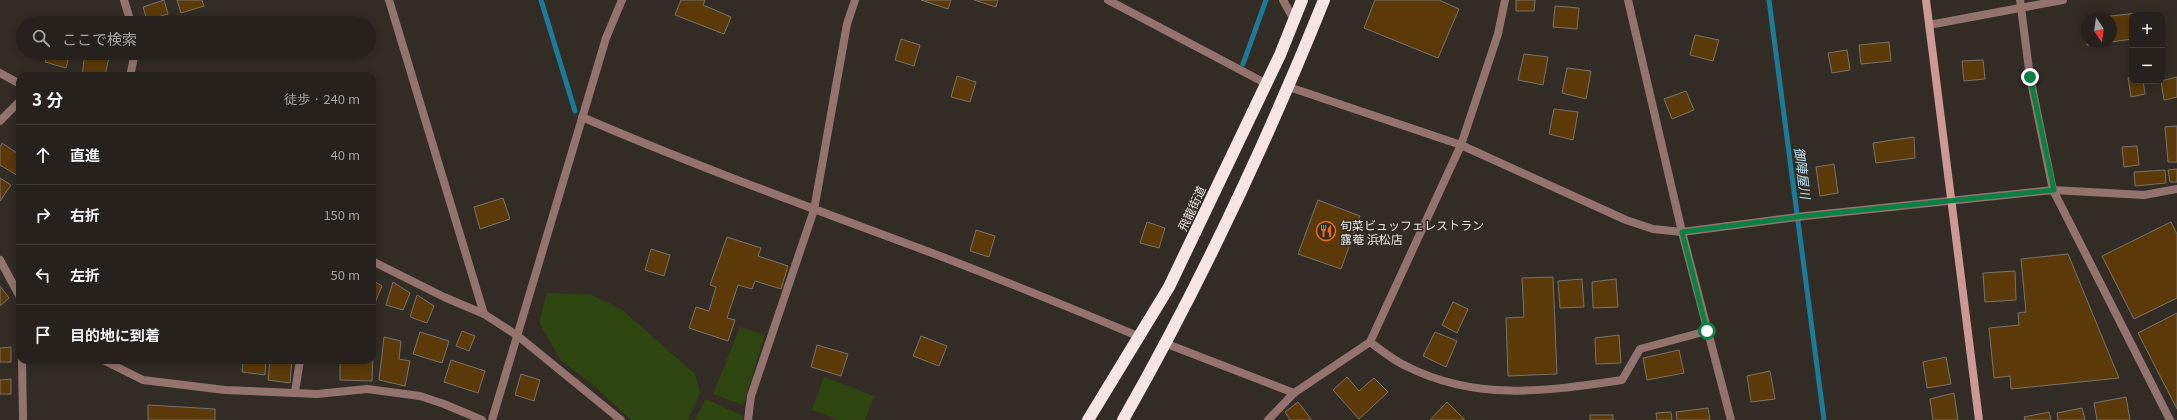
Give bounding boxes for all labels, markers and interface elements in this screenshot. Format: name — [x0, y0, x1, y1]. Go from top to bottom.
north arrow — [2081, 12, 2117, 48]
map controls — [2129, 12, 2165, 84]
button: + — [2129, 12, 2165, 48]
search box — [16, 16, 376, 60]
icon: search — [30, 27, 52, 49]
text: ここで検索 — [62, 28, 137, 49]
button: − — [2129, 48, 2165, 84]
route end — [2021, 68, 2039, 86]
text: 3 分 — [32, 86, 63, 111]
text: 徒歩 · 240 m — [284, 89, 360, 108]
icon: ahead — [32, 144, 54, 166]
text: 直進 — [70, 144, 100, 165]
text: 40 m — [331, 145, 360, 164]
water label: 御陣屋川 — [1790, 146, 1816, 202]
street label: 飛龍街道 — [1173, 183, 1209, 233]
icon: right — [32, 204, 54, 226]
text: 右折 — [70, 204, 100, 225]
text: 150 m — [323, 205, 360, 224]
place label: 旬菜ビュッフェレストラン 露菴 浜松店 — [1340, 216, 1484, 247]
restaurant icon: 旬菜ビュッフェレストラン 露菴 浜松店 — [1315, 220, 1337, 242]
icon: left — [32, 264, 54, 286]
text: 左折 — [70, 264, 100, 285]
text: 50 m — [331, 265, 360, 284]
route start — [1698, 322, 1716, 340]
icon: arrive — [32, 324, 54, 346]
text: 目的地に到着 — [70, 324, 160, 345]

